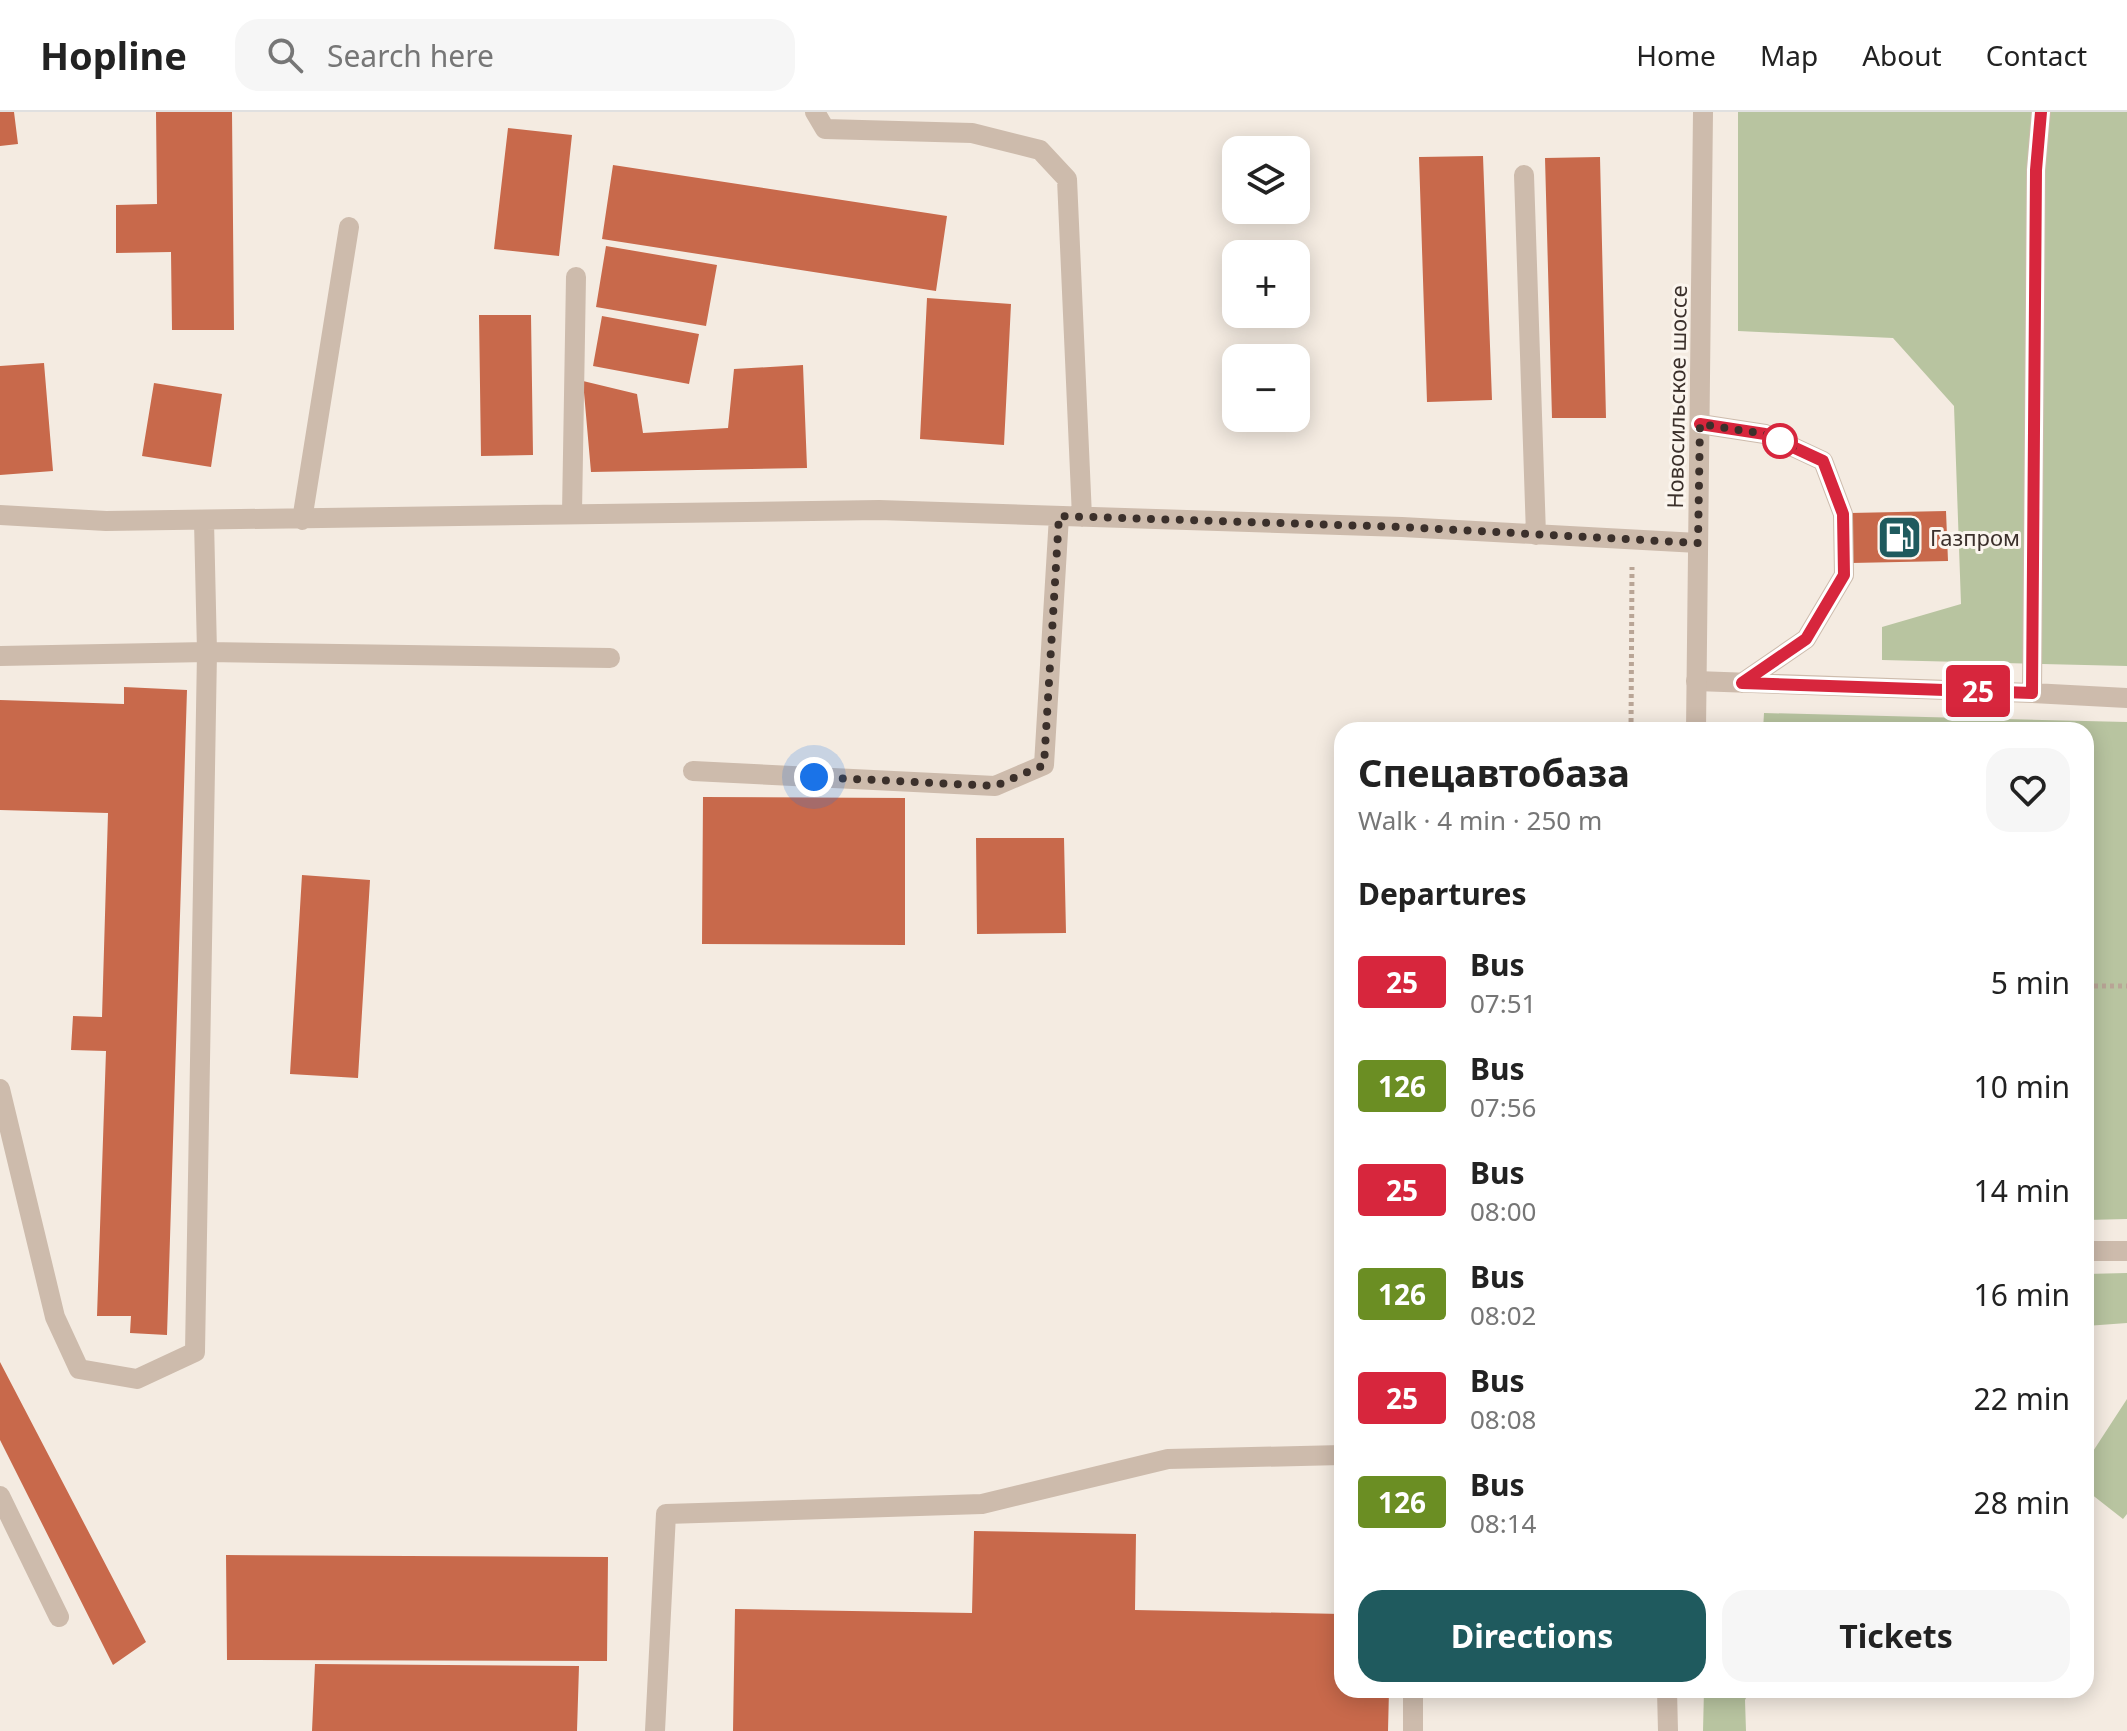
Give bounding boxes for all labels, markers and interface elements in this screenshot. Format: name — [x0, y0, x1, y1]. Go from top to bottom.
search box — [235, 19, 795, 91]
text: Hopline — [40, 29, 187, 81]
icon: search — [263, 33, 307, 77]
text: Search here — [327, 35, 494, 76]
text: Home — [1636, 36, 1716, 74]
text: Map — [1760, 36, 1818, 74]
text: About — [1862, 36, 1942, 74]
text: Contact — [1986, 36, 2087, 74]
map controls — [1222, 136, 1310, 432]
button: layers — [1222, 136, 1310, 224]
button: + — [1222, 240, 1310, 328]
street label: Новосильское шоссе — [1659, 285, 1693, 509]
button: − — [1222, 344, 1310, 432]
unlabelled marker — [1763, 424, 1797, 458]
fuel station icon: Газпром — [1875, 513, 1923, 561]
place label: Газпром — [1930, 522, 2020, 552]
line badge: 25 — [1942, 665, 2014, 717]
text: 25 — [1962, 672, 1994, 710]
text: Спецавтобаза — [1358, 746, 1630, 798]
button: heart — [1986, 748, 2070, 832]
your location — [794, 757, 834, 797]
text: Walk · 4 min · 250 m — [1358, 802, 1602, 838]
text: Departures — [1358, 873, 1527, 914]
text: Bus — [1470, 944, 1525, 985]
text: 5 min — [1991, 962, 2070, 1003]
text: 25 — [1386, 963, 1418, 1001]
text: 07:51 — [1470, 985, 1536, 1021]
text: Bus — [1470, 1048, 1525, 1089]
text: 10 min — [1974, 1066, 2070, 1107]
text: 126 — [1378, 1067, 1426, 1105]
text: 07:56 — [1470, 1089, 1536, 1125]
text: Bus — [1470, 1152, 1525, 1193]
text: 14 min — [1974, 1170, 2070, 1211]
text: 25 — [1386, 1171, 1418, 1209]
text: 08:00 — [1470, 1193, 1536, 1229]
text: Bus — [1470, 1256, 1525, 1297]
text: 16 min — [1974, 1274, 2070, 1315]
text: 126 — [1378, 1275, 1426, 1313]
text: 08:02 — [1470, 1297, 1536, 1333]
text: Bus — [1470, 1360, 1525, 1401]
text: 22 min — [1974, 1378, 2070, 1419]
text: 25 — [1386, 1379, 1418, 1417]
text: 08:08 — [1470, 1401, 1536, 1437]
text: Bus — [1470, 1464, 1525, 1505]
text: 28 min — [1974, 1482, 2070, 1523]
text: 126 — [1378, 1483, 1426, 1521]
text: 08:14 — [1470, 1505, 1536, 1541]
button: Directions — [1358, 1590, 1706, 1682]
button: Tickets — [1722, 1590, 2070, 1682]

